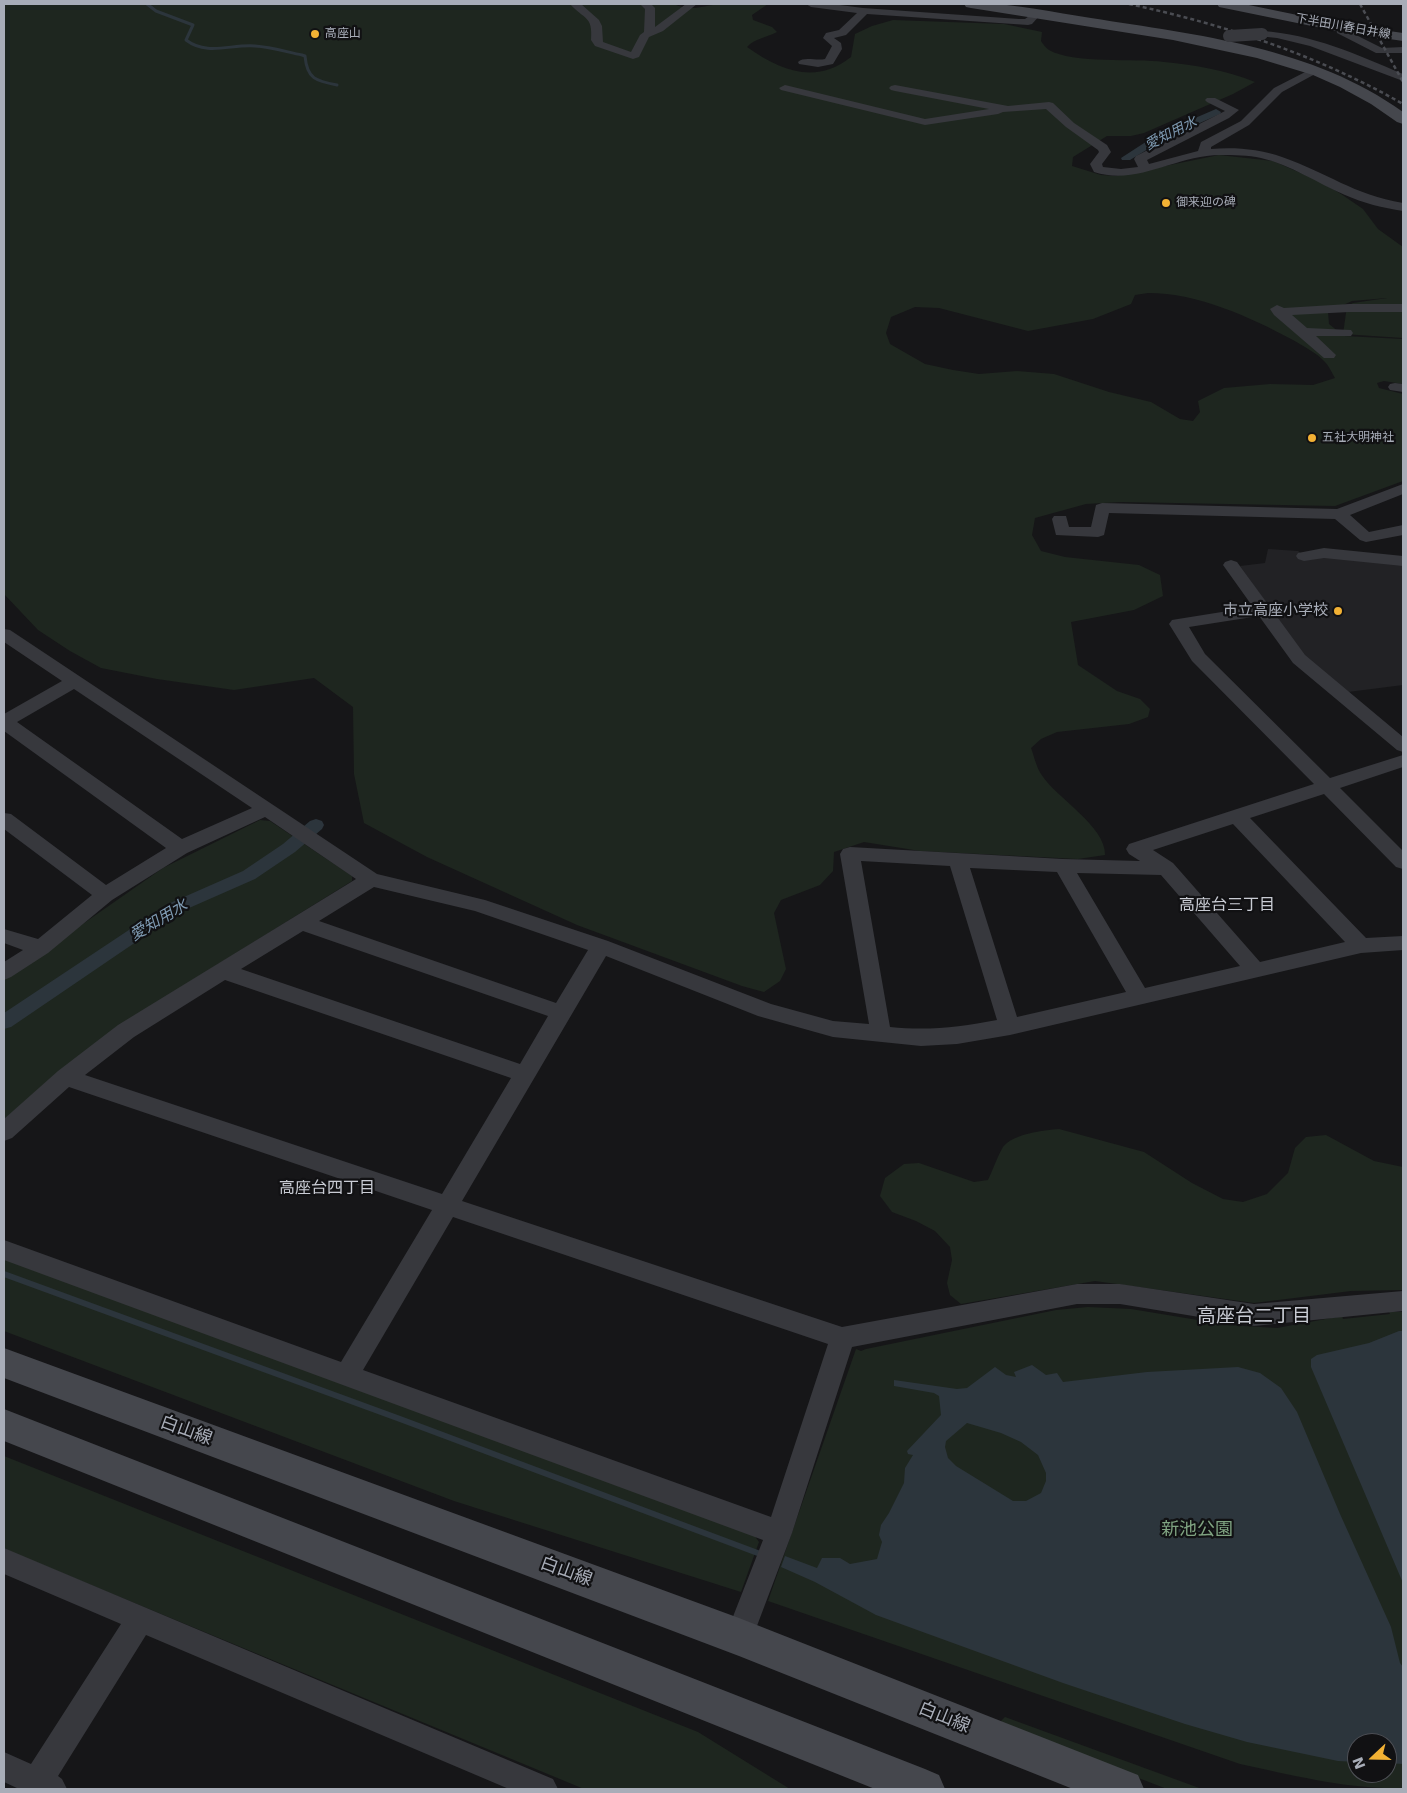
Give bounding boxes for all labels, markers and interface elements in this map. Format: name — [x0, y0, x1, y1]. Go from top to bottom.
street label: 下半田川春日井線 — [1294, 12, 1392, 42]
place label: 高座山 — [325, 27, 361, 41]
marker: 高座山 — [309, 28, 321, 40]
water label: 愛知用水 — [1142, 114, 1200, 154]
place label: 御来迎の碑 — [1176, 196, 1236, 210]
marker: 御来迎の碑 — [1160, 197, 1172, 209]
place label: 五社大明神社 — [1322, 431, 1394, 445]
marker: 五社大明神社 — [1306, 432, 1318, 444]
place label: 市立高座小学校 — [1223, 602, 1328, 620]
marker: 市立高座小学校 — [1332, 605, 1344, 617]
water label: 愛知用水 — [127, 896, 191, 946]
district label: 高座台三丁目 — [1179, 896, 1275, 916]
district label: 高座台四丁目 — [279, 1179, 375, 1199]
district label: 高座台二丁目 — [1197, 1306, 1311, 1328]
street label: 白山線 — [157, 1412, 215, 1450]
park label: 新池公園 — [1161, 1519, 1233, 1541]
street label: 白山線 — [537, 1553, 595, 1591]
street label: 白山線 — [915, 1698, 973, 1738]
north arrow — [1347, 1733, 1397, 1783]
text: N — [1349, 1755, 1368, 1771]

